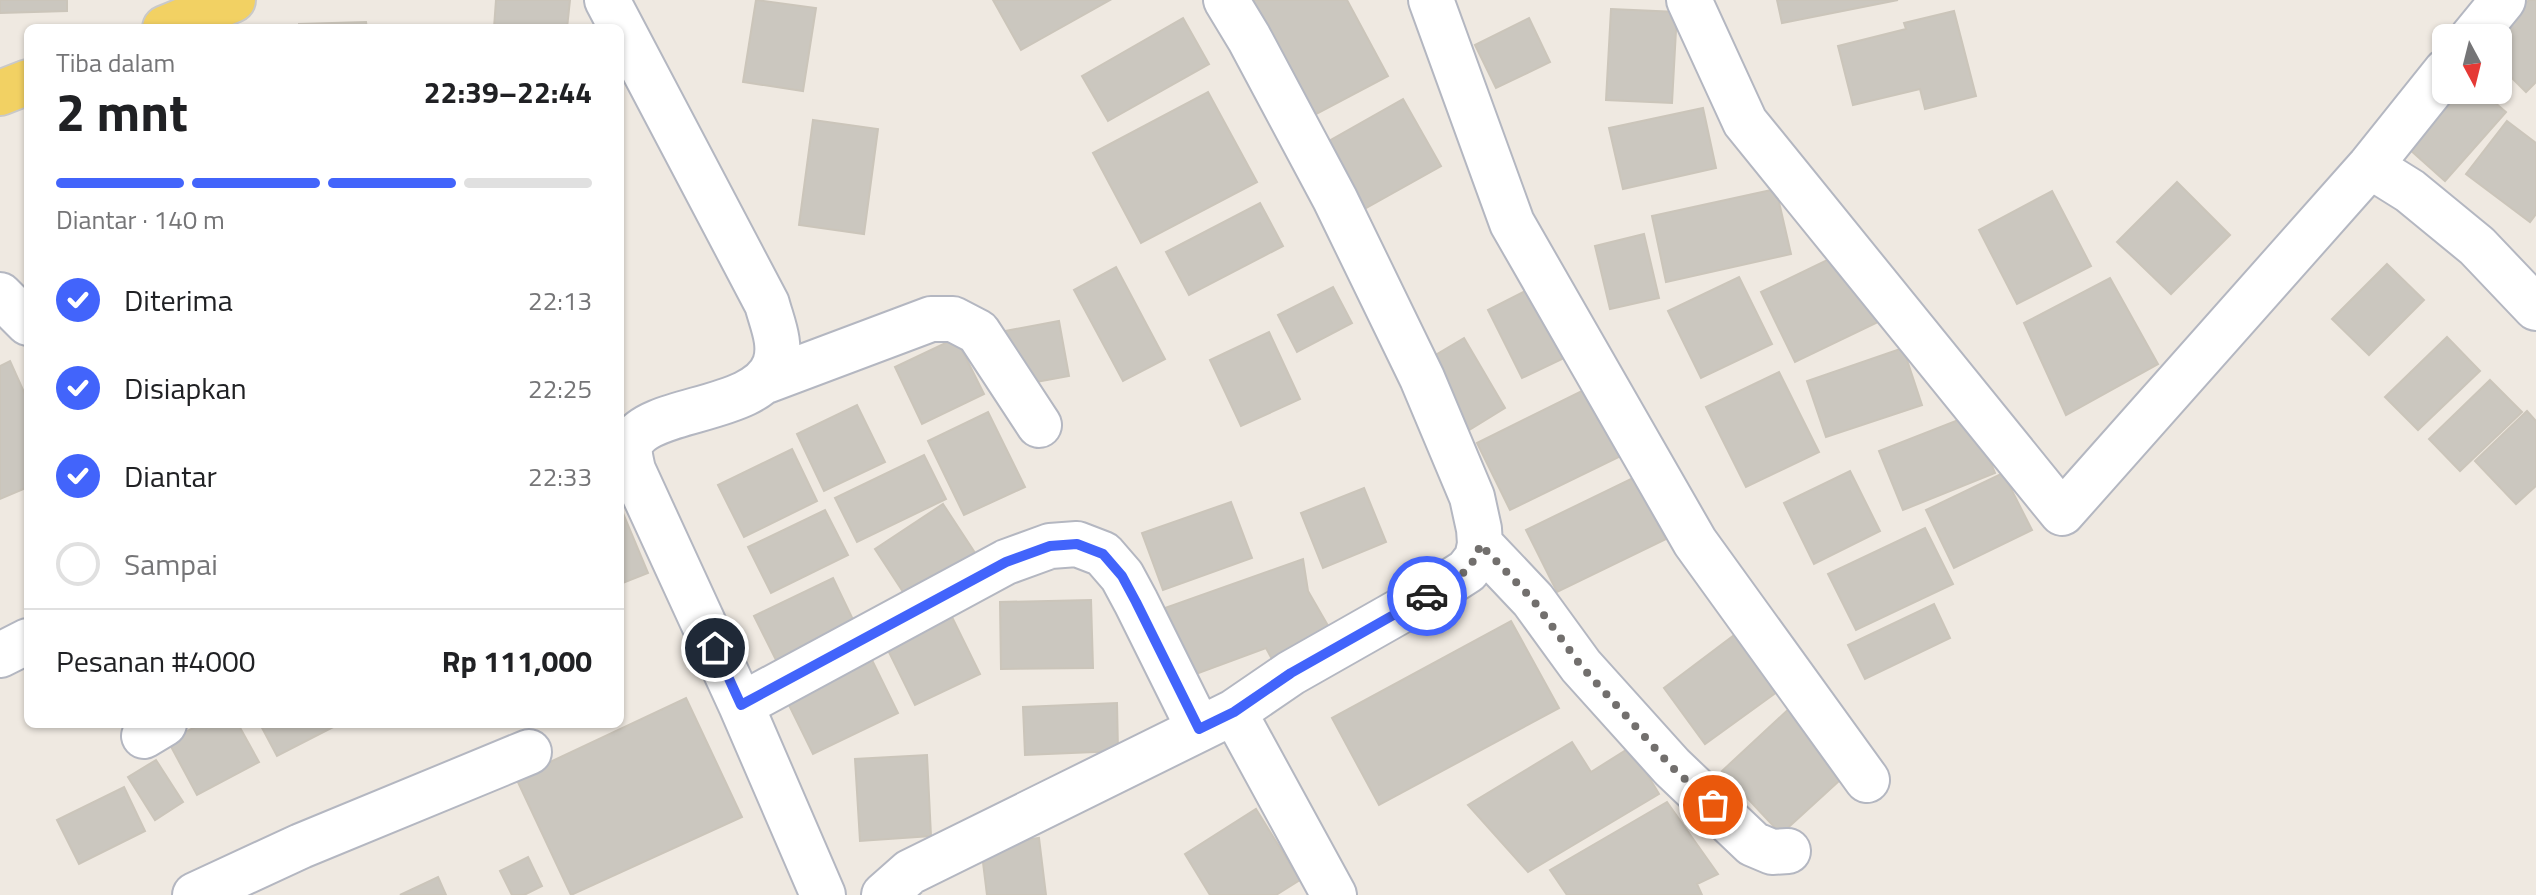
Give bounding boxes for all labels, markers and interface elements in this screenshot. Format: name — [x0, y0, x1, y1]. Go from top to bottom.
north arrow — [2432, 24, 2512, 104]
map controls — [2432, 24, 2512, 104]
text: Tiba dalam — [56, 43, 175, 82]
text: 22:39–22:44 — [424, 69, 592, 115]
text: 2 mnt — [56, 72, 188, 151]
text: Diantar · 140 m — [56, 200, 225, 239]
text: Diterima — [124, 277, 233, 323]
icon: check — [56, 278, 100, 322]
text: 22:13 — [528, 281, 592, 320]
text: Disiapkan — [124, 365, 247, 411]
icon: check — [56, 366, 100, 410]
text: 22:25 — [528, 369, 592, 408]
text: Diantar — [124, 453, 217, 499]
icon: check — [56, 454, 100, 498]
text: 22:33 — [528, 457, 592, 496]
text: Sampai — [124, 541, 218, 587]
courier — [1387, 556, 1467, 636]
icon: car — [1405, 574, 1449, 618]
pin — [681, 614, 749, 682]
icon: home — [693, 626, 737, 670]
text: Pesanan #4000 — [56, 638, 256, 684]
text: Rp 111,000 — [442, 638, 592, 684]
pin — [1679, 771, 1747, 839]
icon: bag — [1691, 783, 1735, 827]

